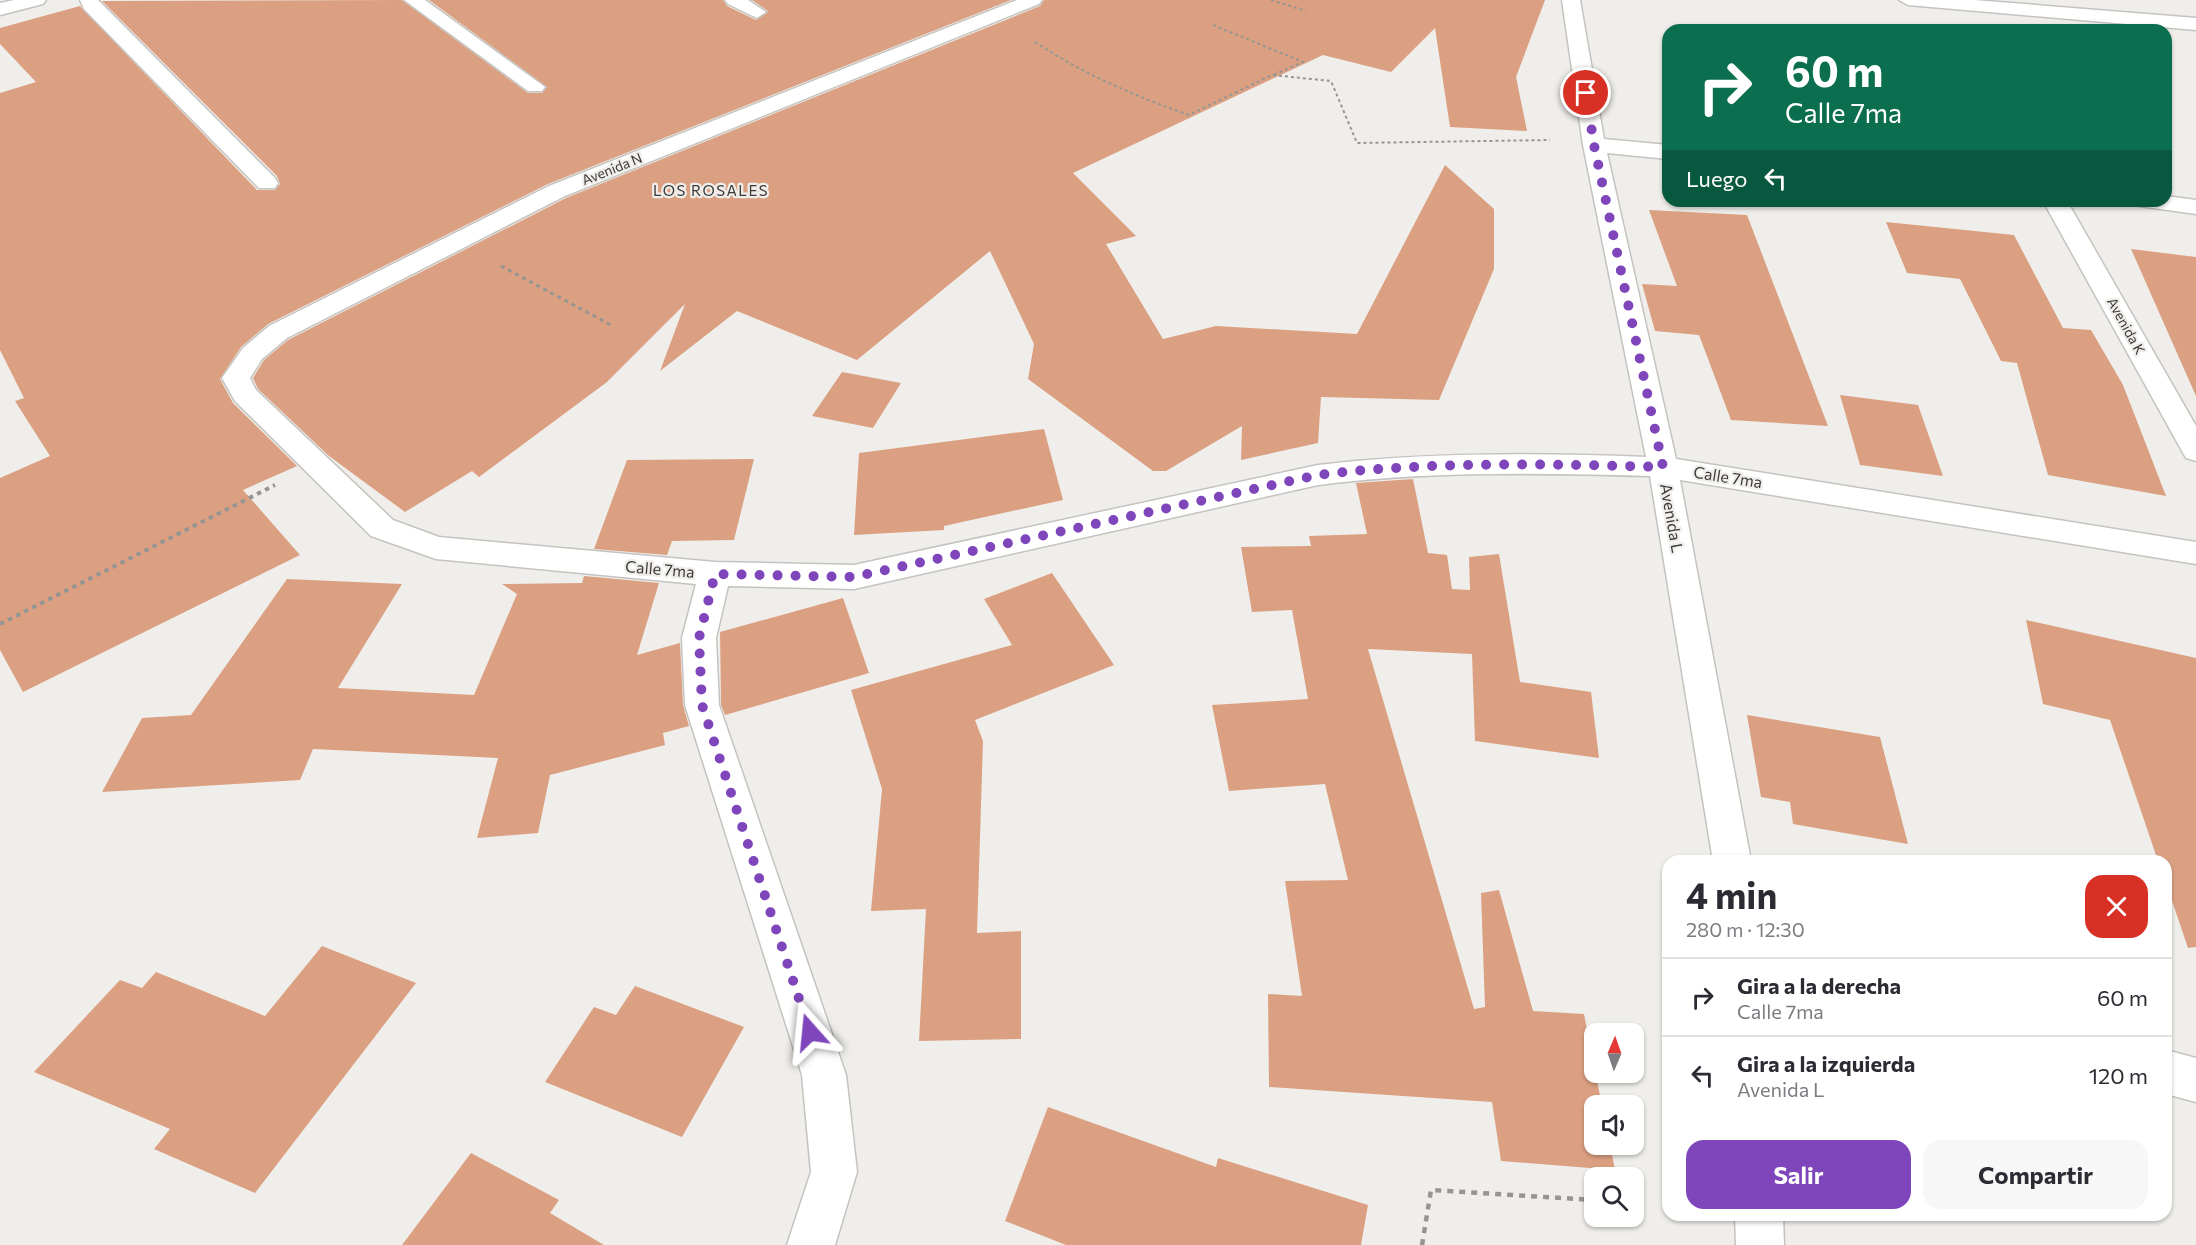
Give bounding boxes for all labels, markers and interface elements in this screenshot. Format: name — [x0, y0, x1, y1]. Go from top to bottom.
text: 60 m — [1785, 44, 1884, 96]
icon: right — [1686, 48, 1764, 126]
pin — [1560, 67, 1611, 118]
icon: arrive — [1569, 76, 1602, 109]
text: Calle 7ma — [1785, 96, 1902, 129]
street label: Avenida N — [579, 149, 645, 188]
icon: left — [1759, 162, 1792, 195]
text: Luego — [1686, 165, 1747, 192]
district label: LOS ROSALES — [653, 181, 769, 199]
street label: Avenida K — [2104, 294, 2149, 357]
street label: Calle 7ma — [1692, 462, 1764, 491]
street label: Avenida L — [1657, 482, 1688, 554]
street label: Calle 7ma — [625, 556, 695, 581]
text: 4 min — [1686, 872, 1777, 916]
button: close — [2085, 875, 2148, 938]
text: 280 m · 12:30 — [1686, 917, 1805, 941]
text: Gira a la derecha — [1737, 972, 1901, 999]
icon: right — [1686, 981, 1719, 1014]
text: 60 m — [2097, 984, 2148, 1011]
text: Calle 7ma — [1737, 999, 1824, 1023]
position arrow — [778, 1000, 842, 1064]
north arrow — [1584, 1023, 1644, 1083]
map controls — [1584, 1023, 1644, 1227]
text: Gira a la izquierda — [1737, 1050, 1915, 1077]
icon: left — [1686, 1059, 1719, 1092]
text: 120 m — [2089, 1062, 2148, 1089]
text: Avenida L — [1737, 1077, 1824, 1101]
button: sound — [1584, 1095, 1644, 1155]
button: Salir — [1686, 1140, 1911, 1209]
button: Compartir — [1923, 1140, 2148, 1209]
button: search — [1584, 1167, 1644, 1227]

